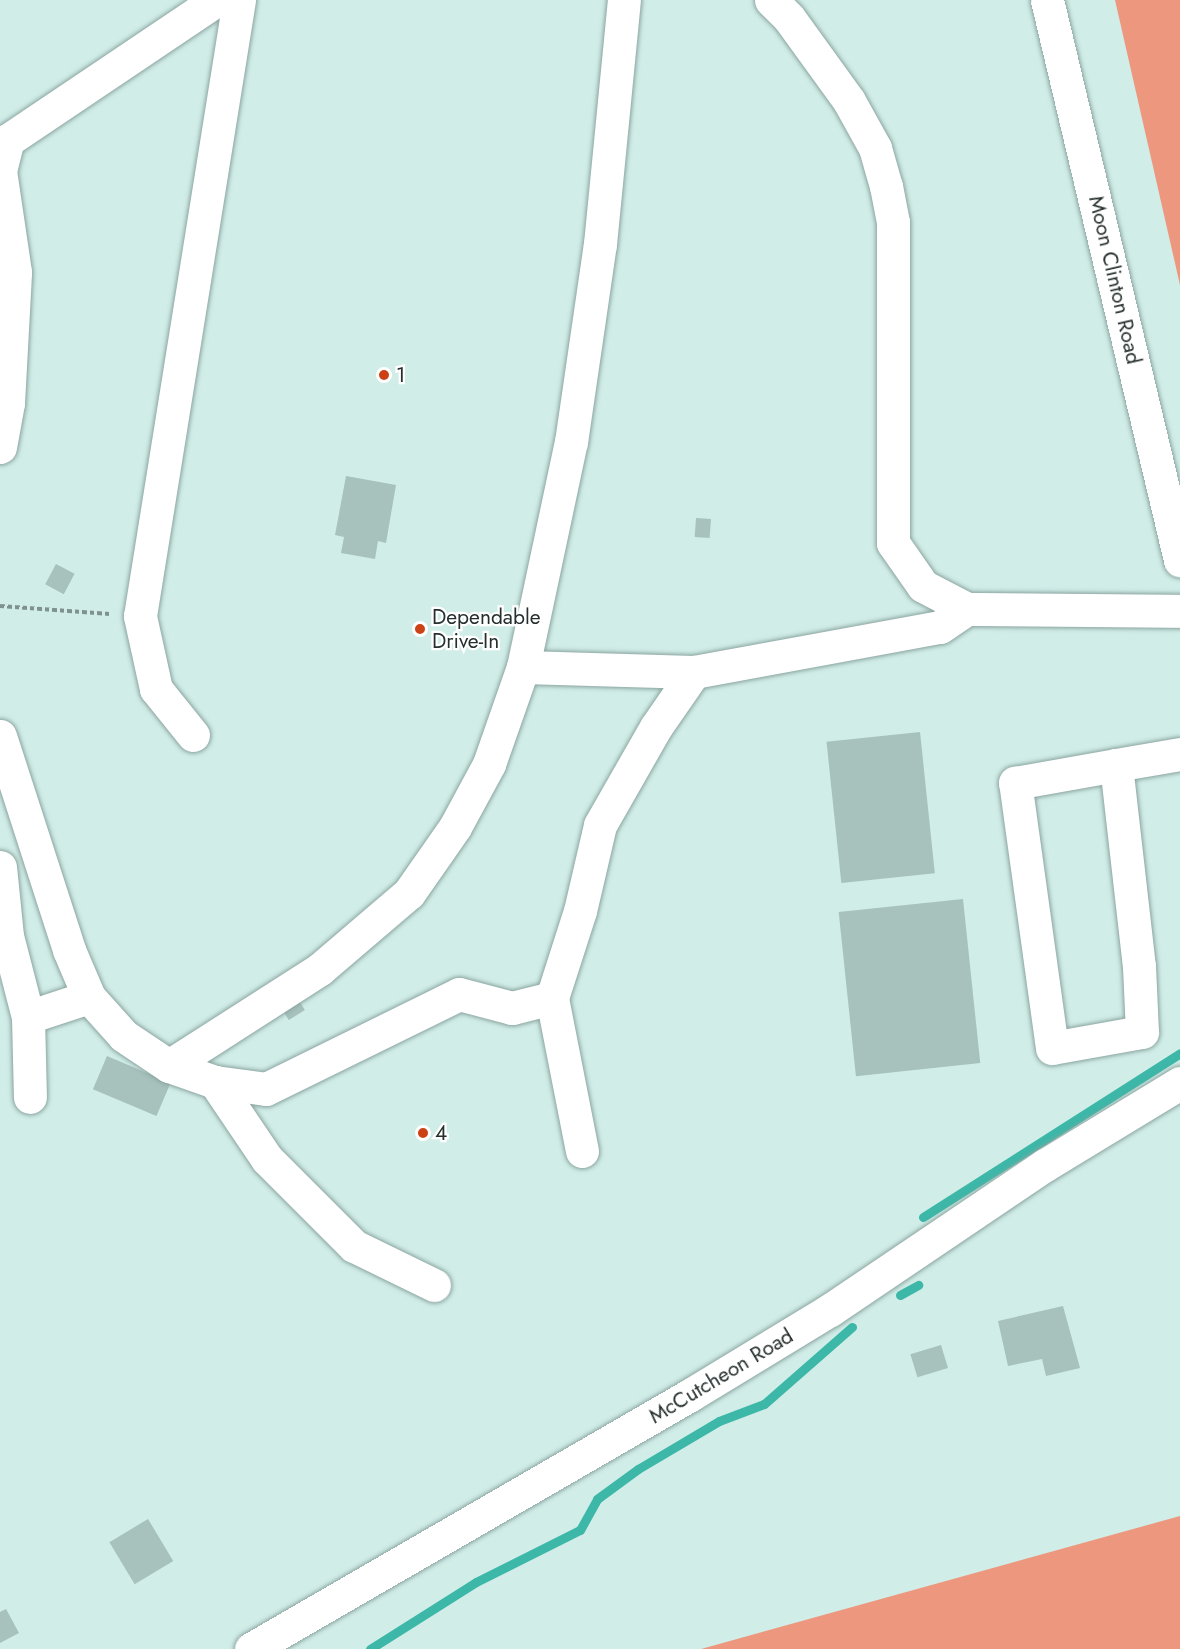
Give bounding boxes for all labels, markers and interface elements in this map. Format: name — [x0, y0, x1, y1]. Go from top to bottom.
street label: Moon Clinton Road — [1083, 193, 1147, 367]
place label: 1 — [396, 362, 405, 388]
marker: 1 — [377, 368, 391, 382]
place label: Dependable Drive-In — [432, 604, 541, 654]
marker: Dependable Drive-In — [413, 622, 427, 636]
place label: 4 — [435, 1120, 447, 1146]
marker: 4 — [416, 1126, 430, 1140]
street label: McCutcheon Road — [644, 1323, 798, 1429]

